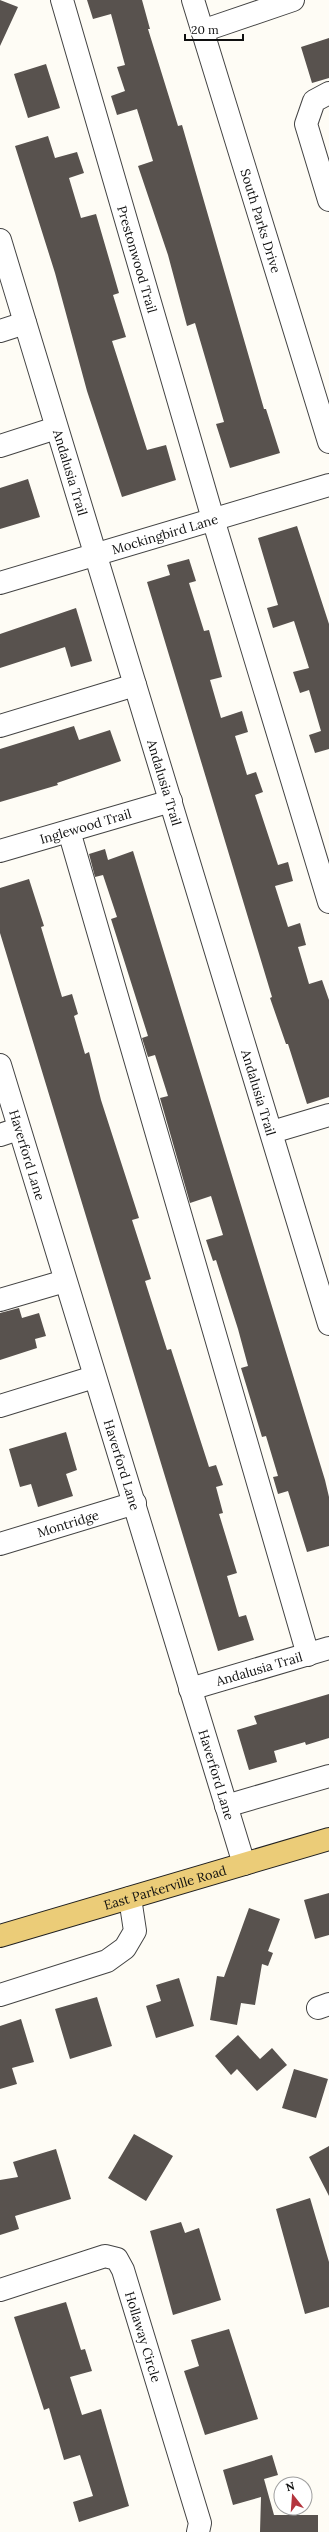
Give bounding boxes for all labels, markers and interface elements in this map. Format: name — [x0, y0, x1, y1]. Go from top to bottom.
scale bar — [185, 16, 243, 42]
text: 20 m — [191, 22, 219, 37]
street label: South Parks Drive — [236, 167, 284, 275]
street label: Prestonwood Trail — [113, 204, 161, 316]
street label: Andalusia Trail — [49, 427, 91, 518]
street label: Mockingbird Lane — [110, 511, 220, 558]
street label: Andalusia Trail — [143, 737, 185, 828]
street label: Inglewood Trail — [38, 805, 134, 848]
street label: Andalusia Trail — [237, 1047, 280, 1138]
street label: Haverford Lane — [5, 1108, 49, 1202]
street label: Haverford Lane — [100, 1417, 143, 1512]
street label: Montridge — [35, 1506, 101, 1541]
street label: Andalusia Trail — [213, 1648, 305, 1690]
street label: Haverford Lane — [194, 1727, 238, 1822]
street label: East Parkerville Road — [102, 1862, 229, 1914]
street label: Hollaway Circle — [121, 2289, 165, 2384]
north arrow — [273, 2476, 313, 2516]
text: N — [284, 2478, 297, 2494]

